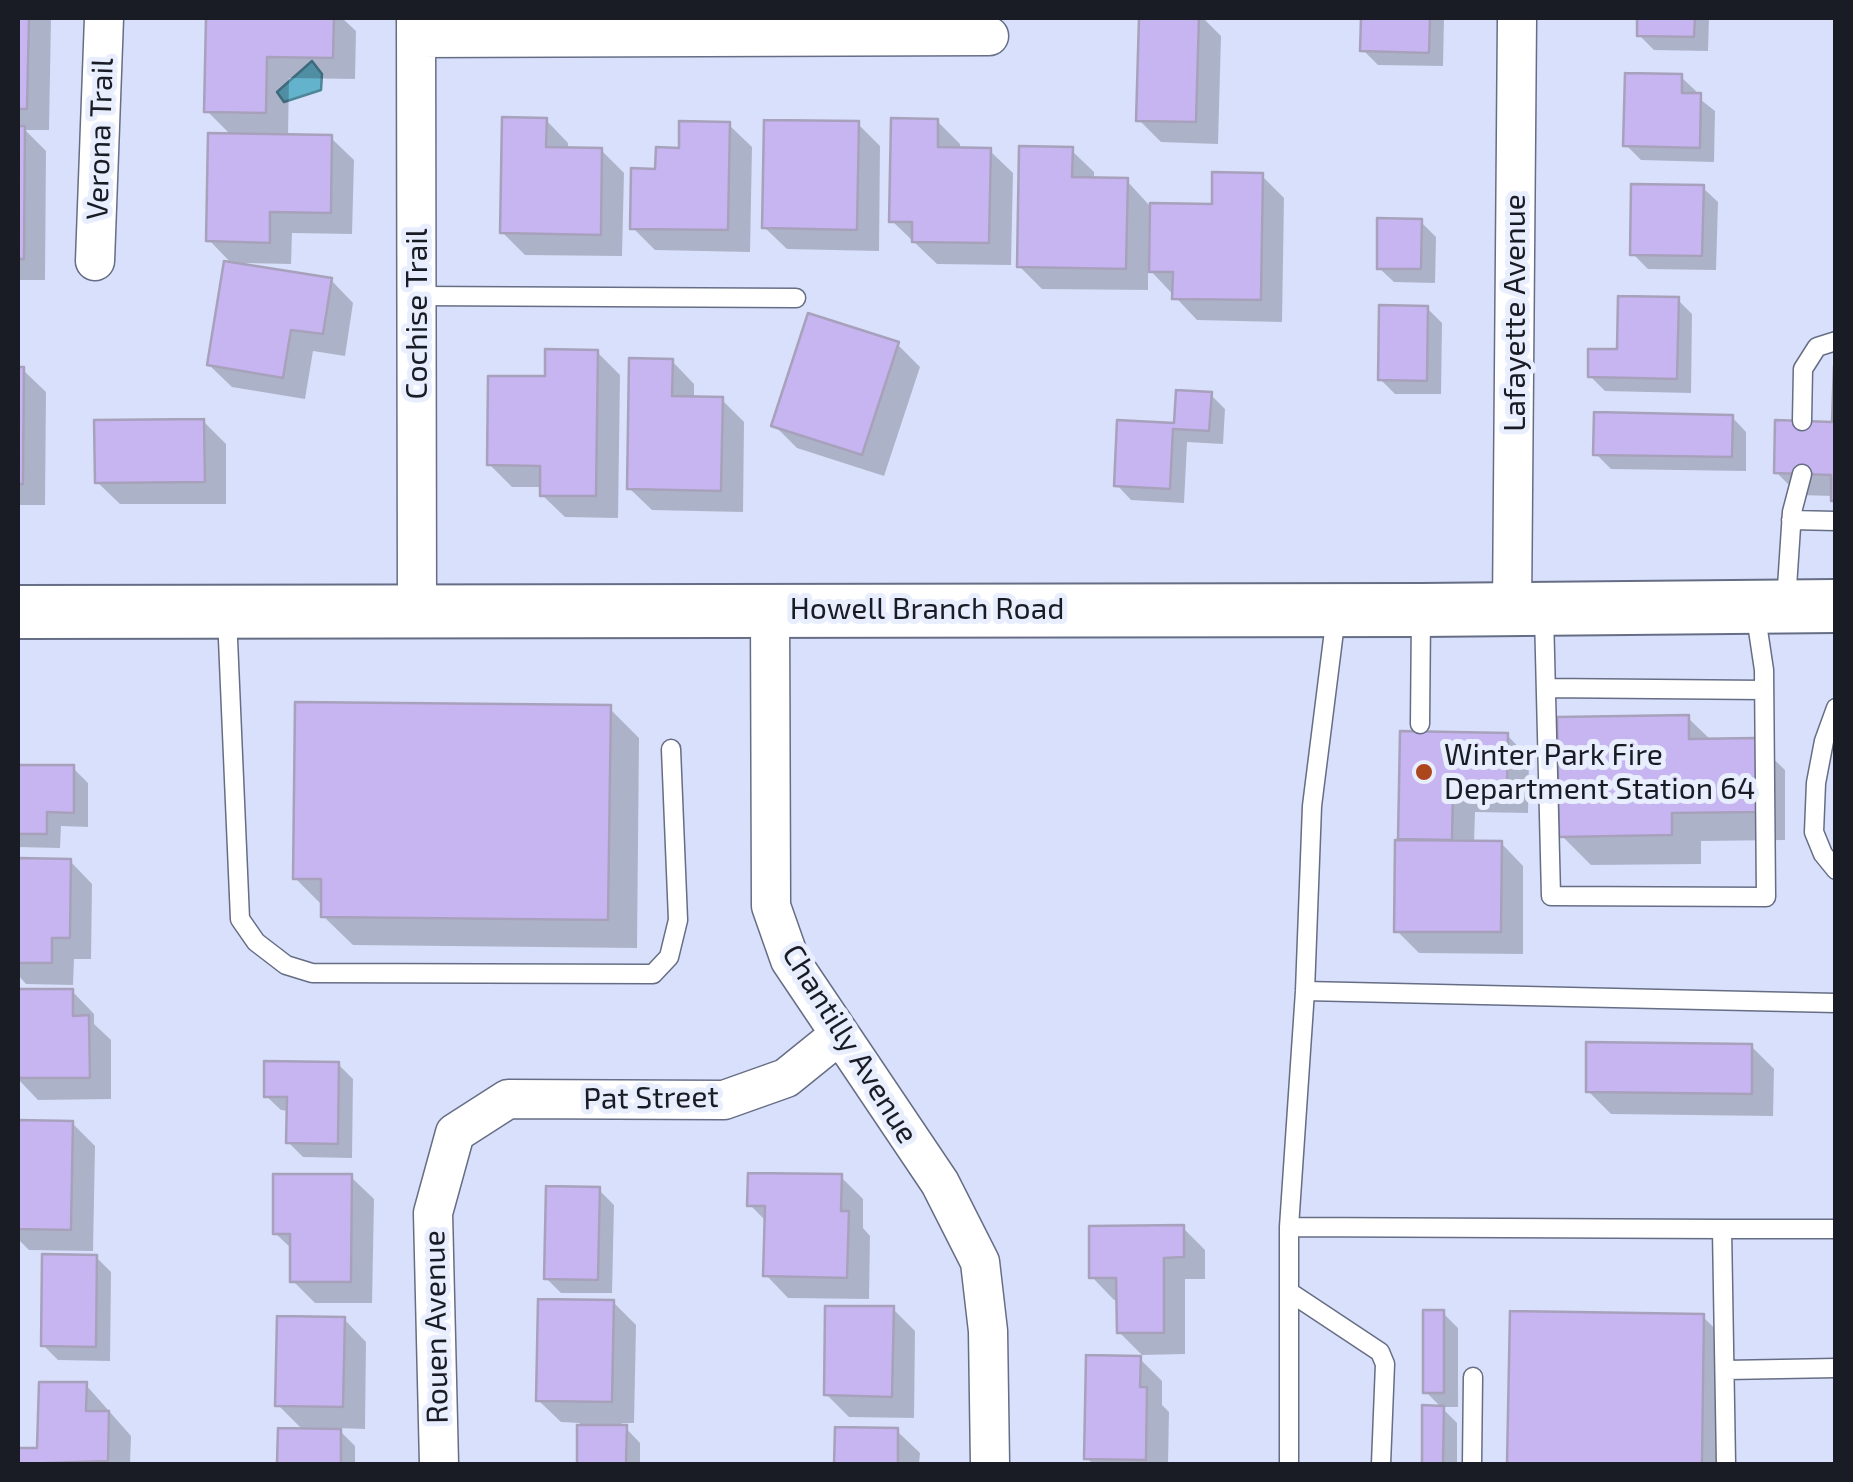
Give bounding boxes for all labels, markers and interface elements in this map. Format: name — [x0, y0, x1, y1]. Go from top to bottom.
street label: Verona Trail — [79, 57, 121, 221]
street label: Lafayette Avenue — [1497, 194, 1533, 432]
street label: Cochise Trail — [399, 228, 435, 400]
street label: Howell Branch Road — [790, 591, 1064, 627]
place label: Winter Park Fire Department Station 64 — [1444, 737, 1755, 808]
marker: Winter Park Fire Department Station 64 — [1413, 761, 1435, 783]
street label: Chantilly Avenue — [774, 938, 926, 1150]
street label: Pat Street — [583, 1079, 719, 1117]
street label: Rouen Avenue — [416, 1230, 456, 1424]

